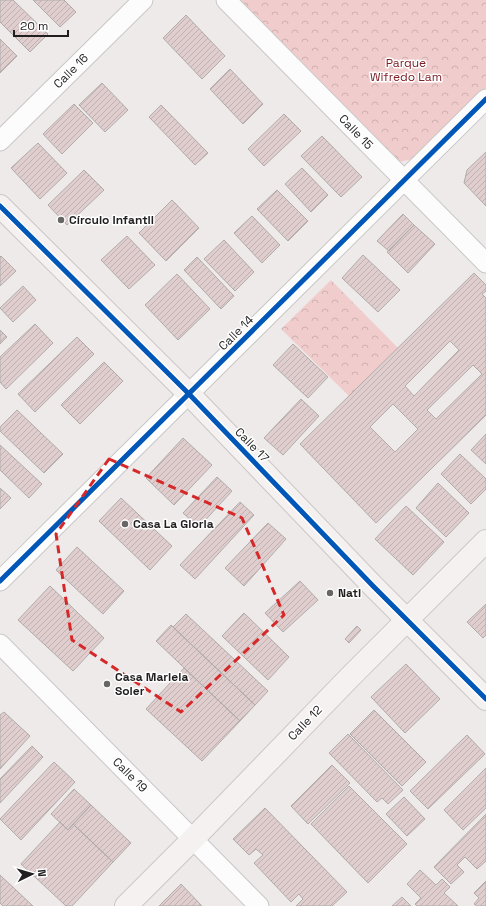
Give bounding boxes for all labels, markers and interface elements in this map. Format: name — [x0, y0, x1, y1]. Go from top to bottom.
scale bar — [14, 12, 68, 38]
text: 20 m — [20, 18, 48, 34]
street label: Calle 16 — [50, 50, 92, 92]
park label: Parque Wifredo Lam — [370, 55, 442, 85]
street label: Calle 15 — [335, 111, 377, 153]
place label: Círculo Infantil — [69, 212, 154, 228]
marker: Círculo Infantil — [56, 215, 66, 225]
street label: Calle 14 — [215, 312, 257, 354]
street label: Calle 17 — [231, 424, 273, 466]
place label: Casa La Gloria — [133, 516, 214, 532]
marker: Casa La Gloria — [120, 519, 130, 529]
place label: Nati — [338, 585, 361, 601]
marker: Nati — [325, 588, 335, 598]
place label: Casa Mariela Soler — [115, 669, 188, 699]
marker: Casa Mariela Soler — [102, 679, 112, 689]
street label: Calle 12 — [284, 702, 326, 744]
street label: Calle 19 — [109, 754, 151, 796]
north arrow — [12, 854, 52, 894]
text: N — [35, 869, 49, 877]

